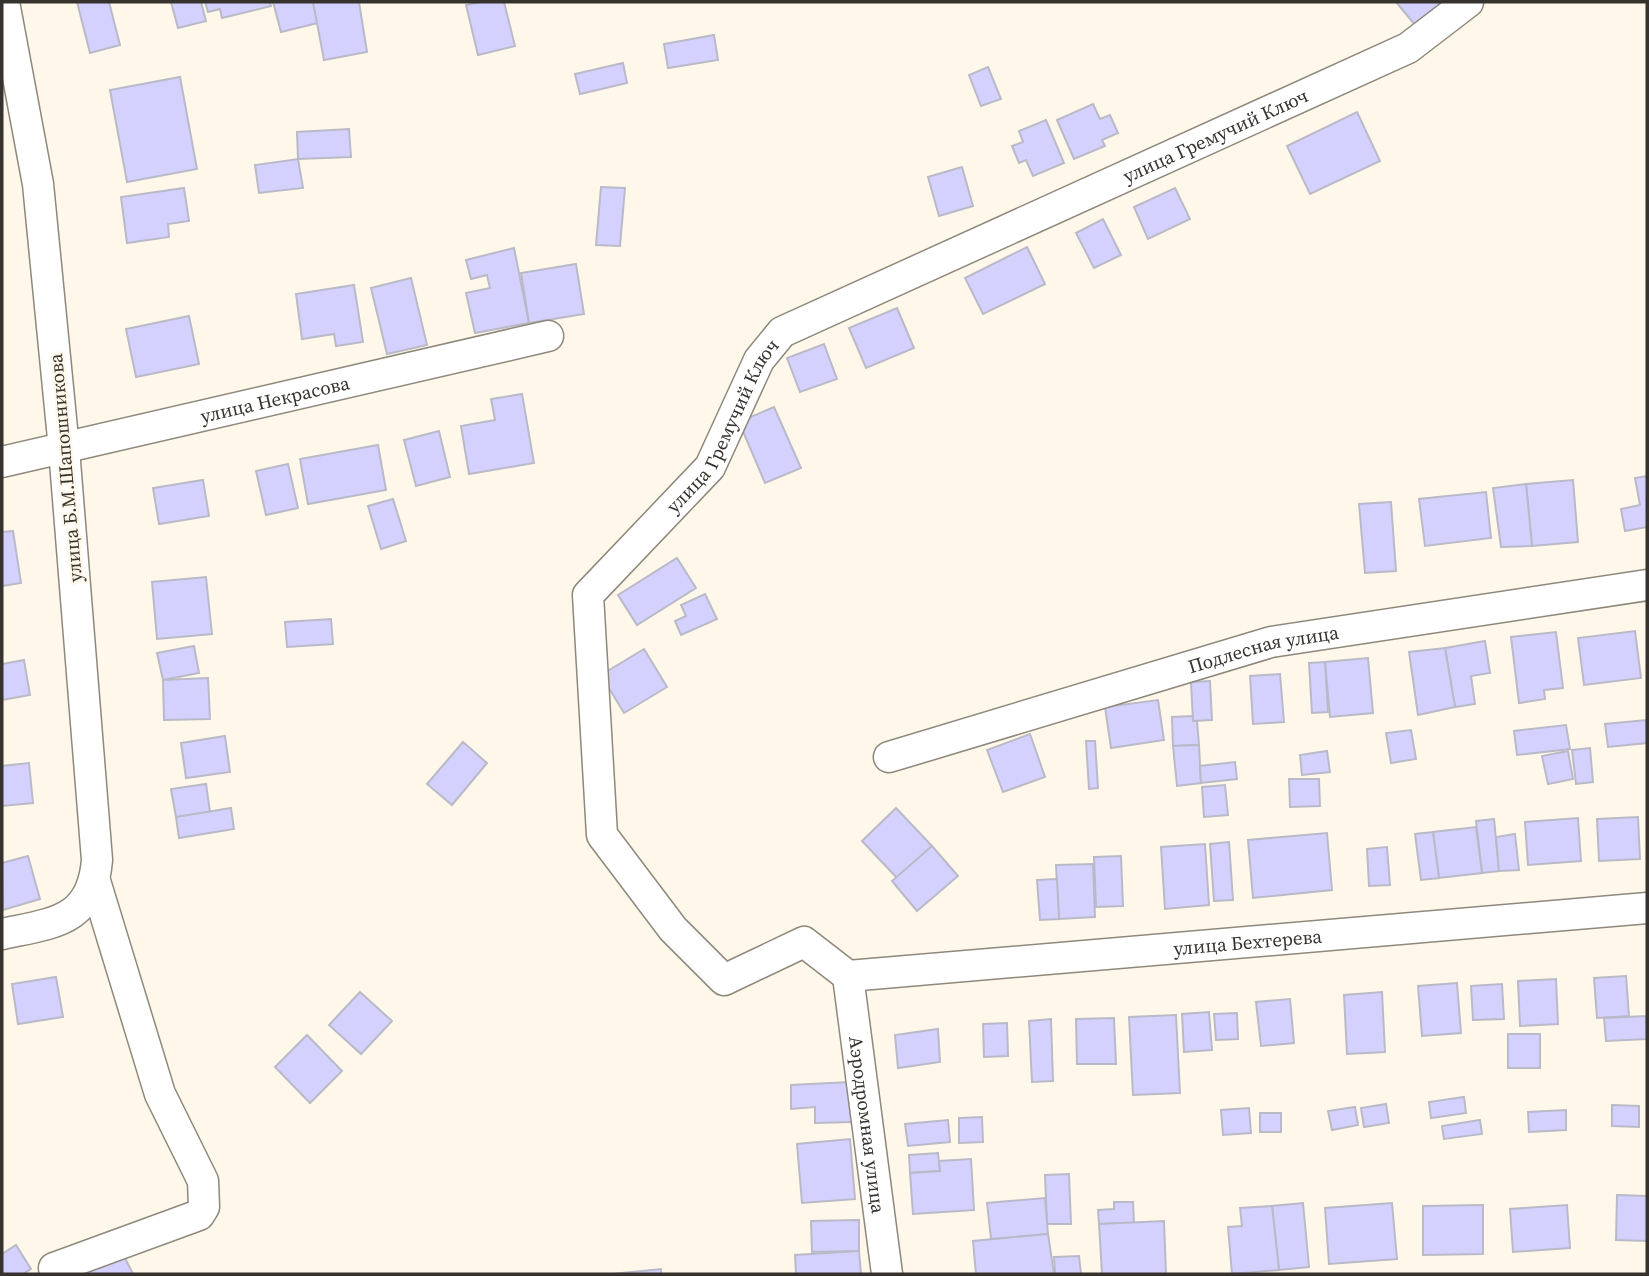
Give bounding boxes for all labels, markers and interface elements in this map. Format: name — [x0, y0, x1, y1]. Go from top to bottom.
street label: улица Гремучий Ключ — [1118, 82, 1312, 189]
street label: улица Гремучий Ключ — [660, 333, 784, 518]
street label: улица Б.М.Шапошникова — [42, 352, 88, 583]
street label: улица Некрасова — [198, 369, 352, 429]
street label: Подлесная улица — [1185, 619, 1341, 679]
street label: улица Бехтерева — [1172, 923, 1323, 961]
street label: Аэродромная улица — [843, 1034, 892, 1215]

